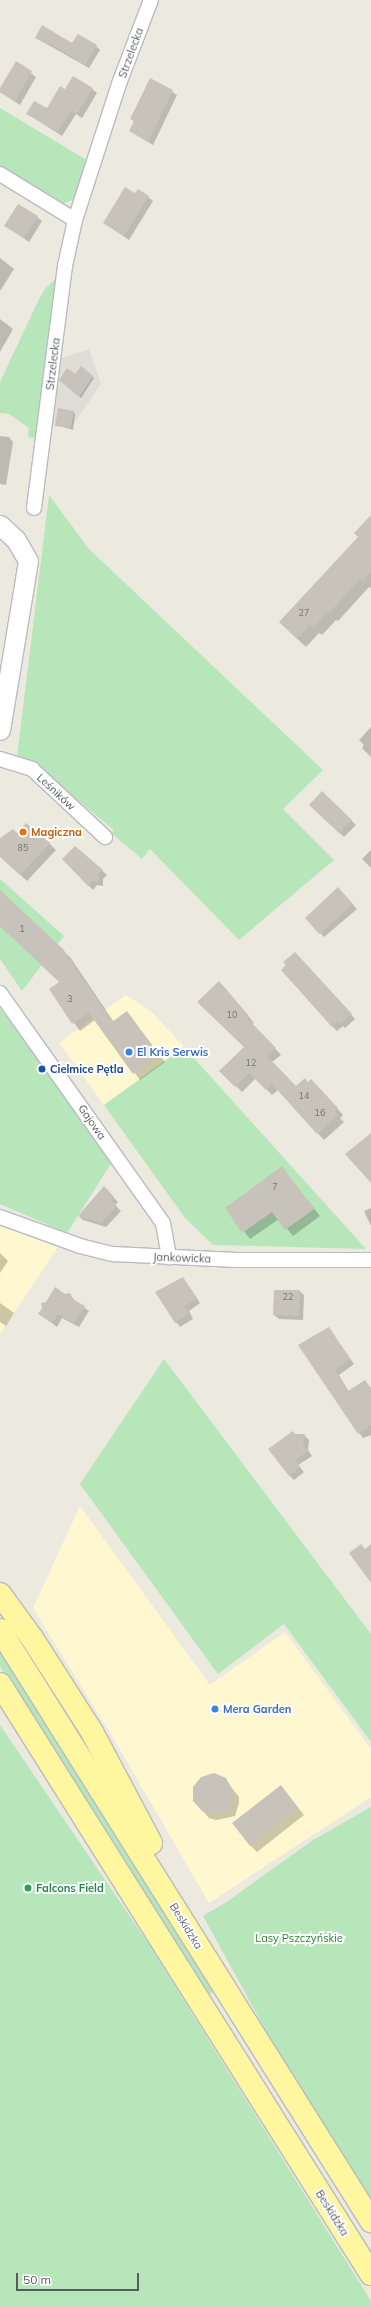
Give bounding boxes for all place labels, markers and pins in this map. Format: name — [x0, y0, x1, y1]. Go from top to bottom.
place label: Magiczna — [31, 825, 82, 839]
marker: Magiczna — [18, 827, 28, 837]
place label: El Kris Serwis — [137, 1045, 208, 1059]
marker: El Kris Serwis — [124, 1047, 134, 1057]
place label: Cielmice Pętla — [50, 1062, 123, 1076]
marker: Cielmice Pętla — [37, 1064, 47, 1074]
place label: Mera Garden — [223, 1702, 291, 1716]
marker: Mera Garden — [210, 1704, 220, 1714]
place label: Falcons Field — [36, 1881, 104, 1895]
marker: Falcons Field — [23, 1883, 33, 1893]

